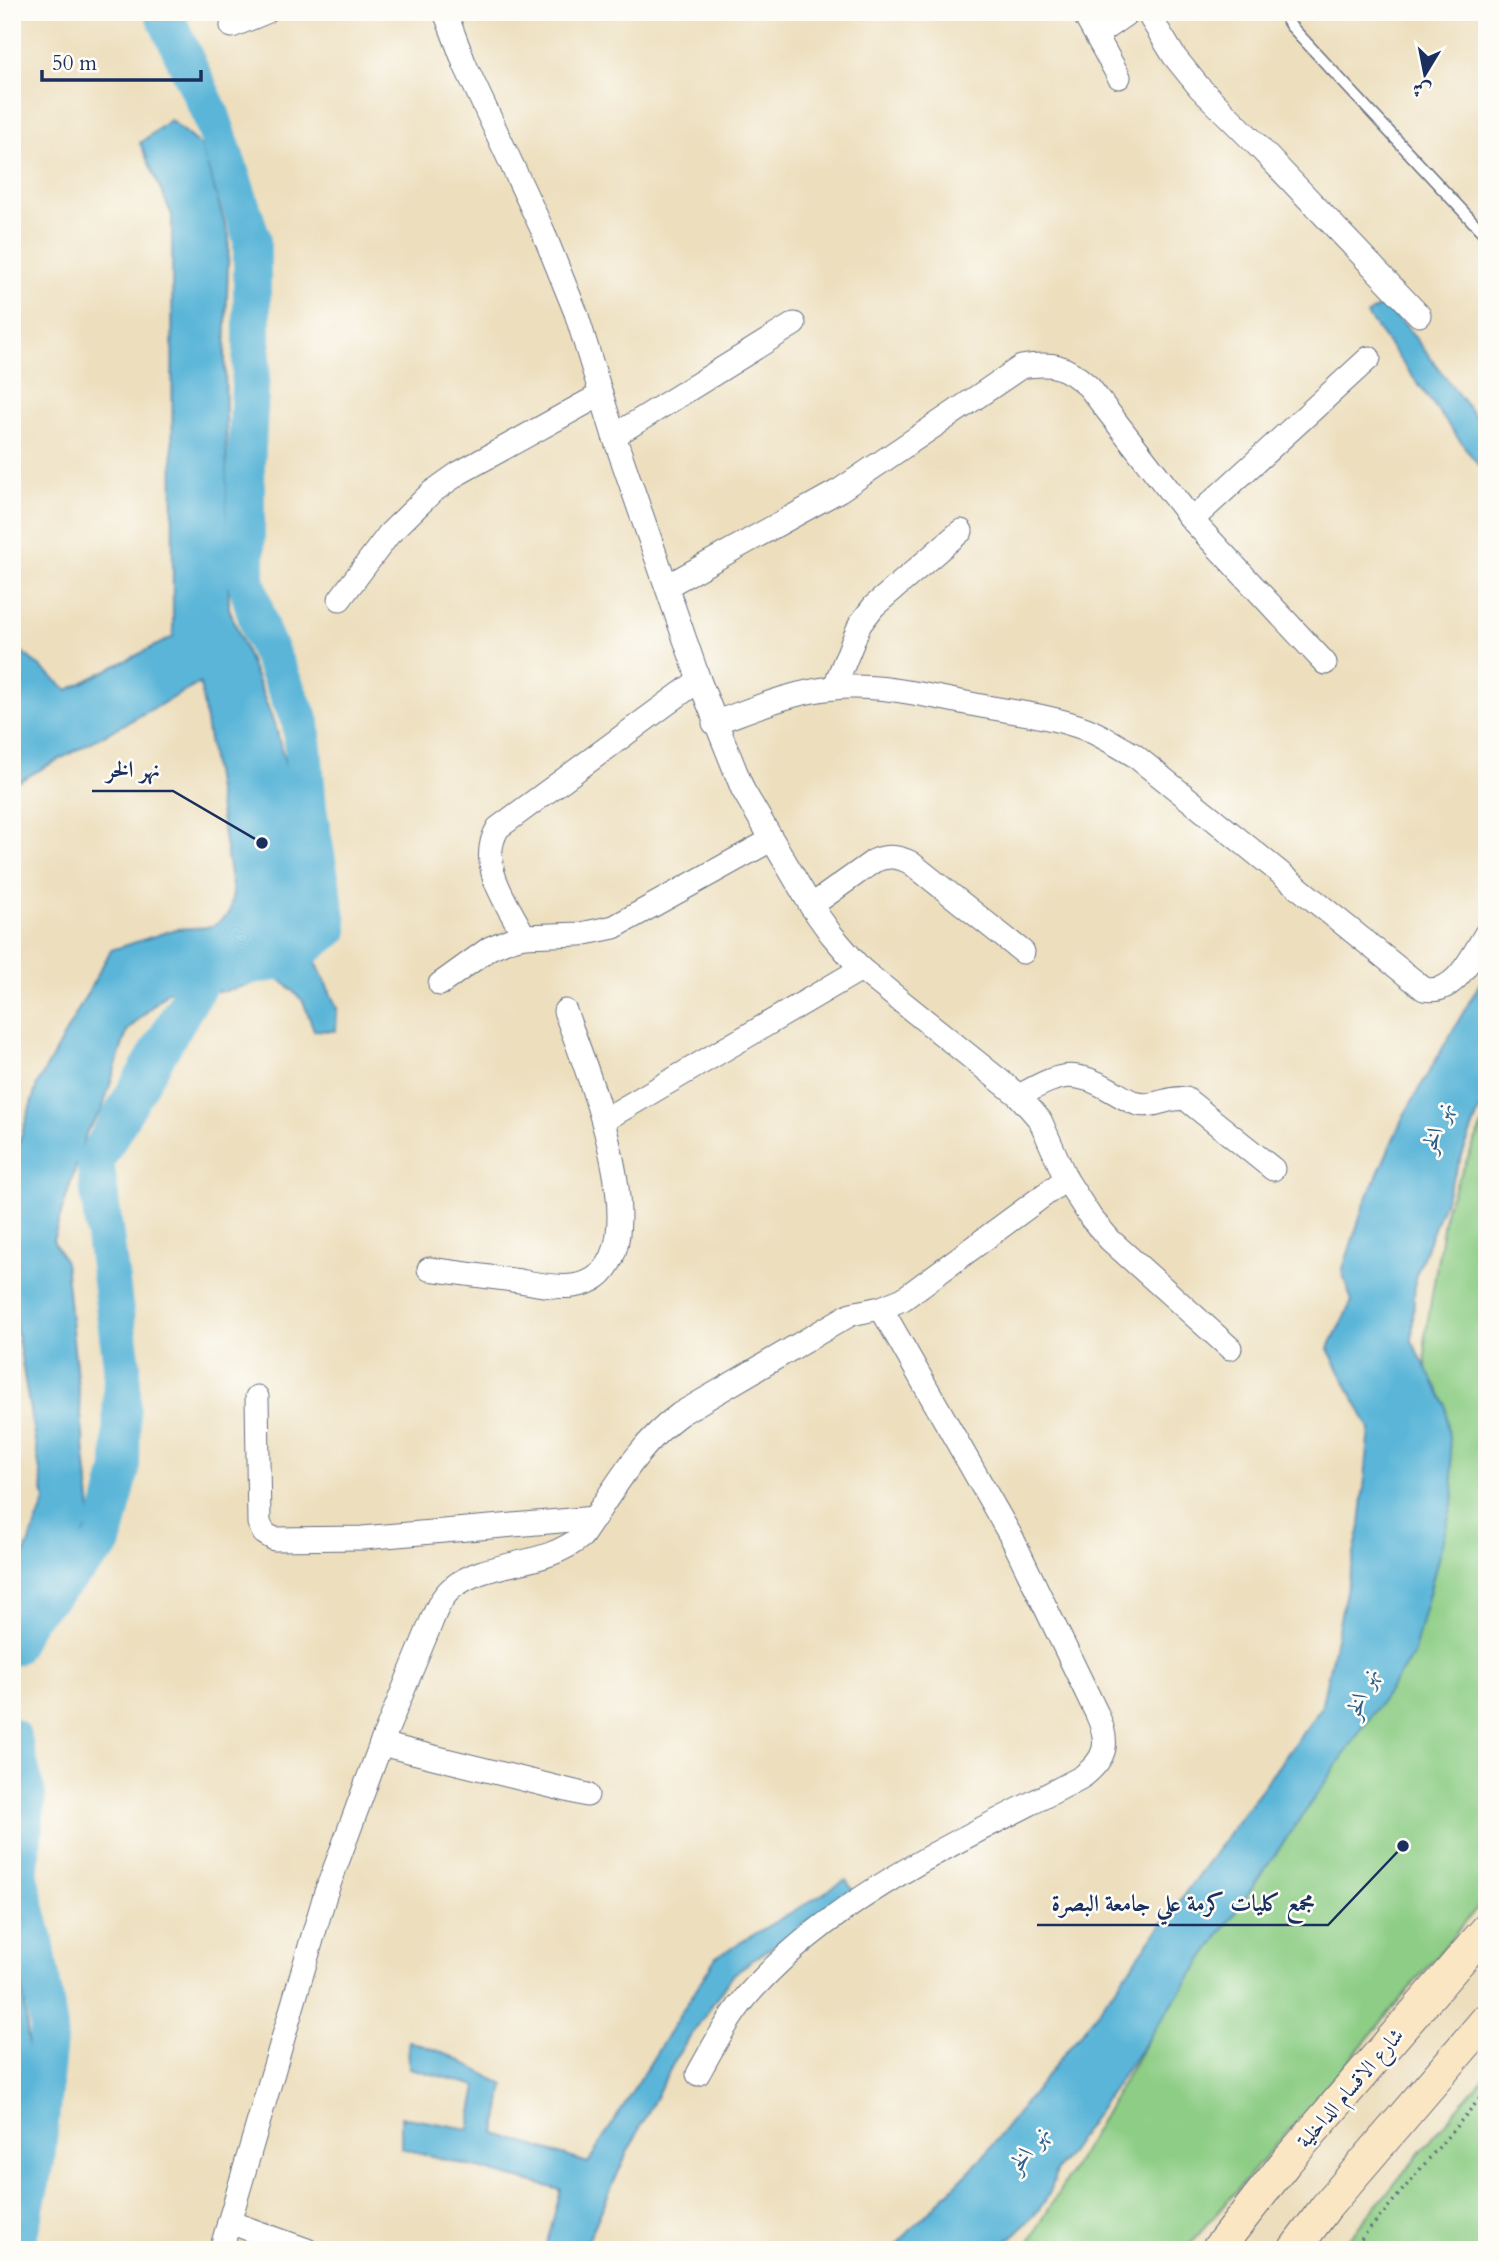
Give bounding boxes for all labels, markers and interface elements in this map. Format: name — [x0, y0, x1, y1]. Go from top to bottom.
scale bar — [42, 38, 201, 82]
north arrow — [1390, 38, 1460, 108]
text: 50 m — [52, 49, 97, 78]
text: ش — [1411, 75, 1434, 104]
callout: نهر الخر — [92, 747, 173, 791]
text: نهر الخر — [103, 754, 160, 785]
water label: نهر الخر — [1412, 1096, 1461, 1160]
water label: نهر الخر — [1336, 1662, 1386, 1726]
callout: مجمع كليات كرمة علي جامعة البصرة — [1037, 1881, 1328, 1925]
text: مجمع كليات كرمة علي جامعة البصرة — [1051, 1888, 1315, 1926]
street label: شارع الاقسام الداخلية — [1290, 2022, 1413, 2157]
water label: نهر الخر — [998, 2119, 1057, 2182]

